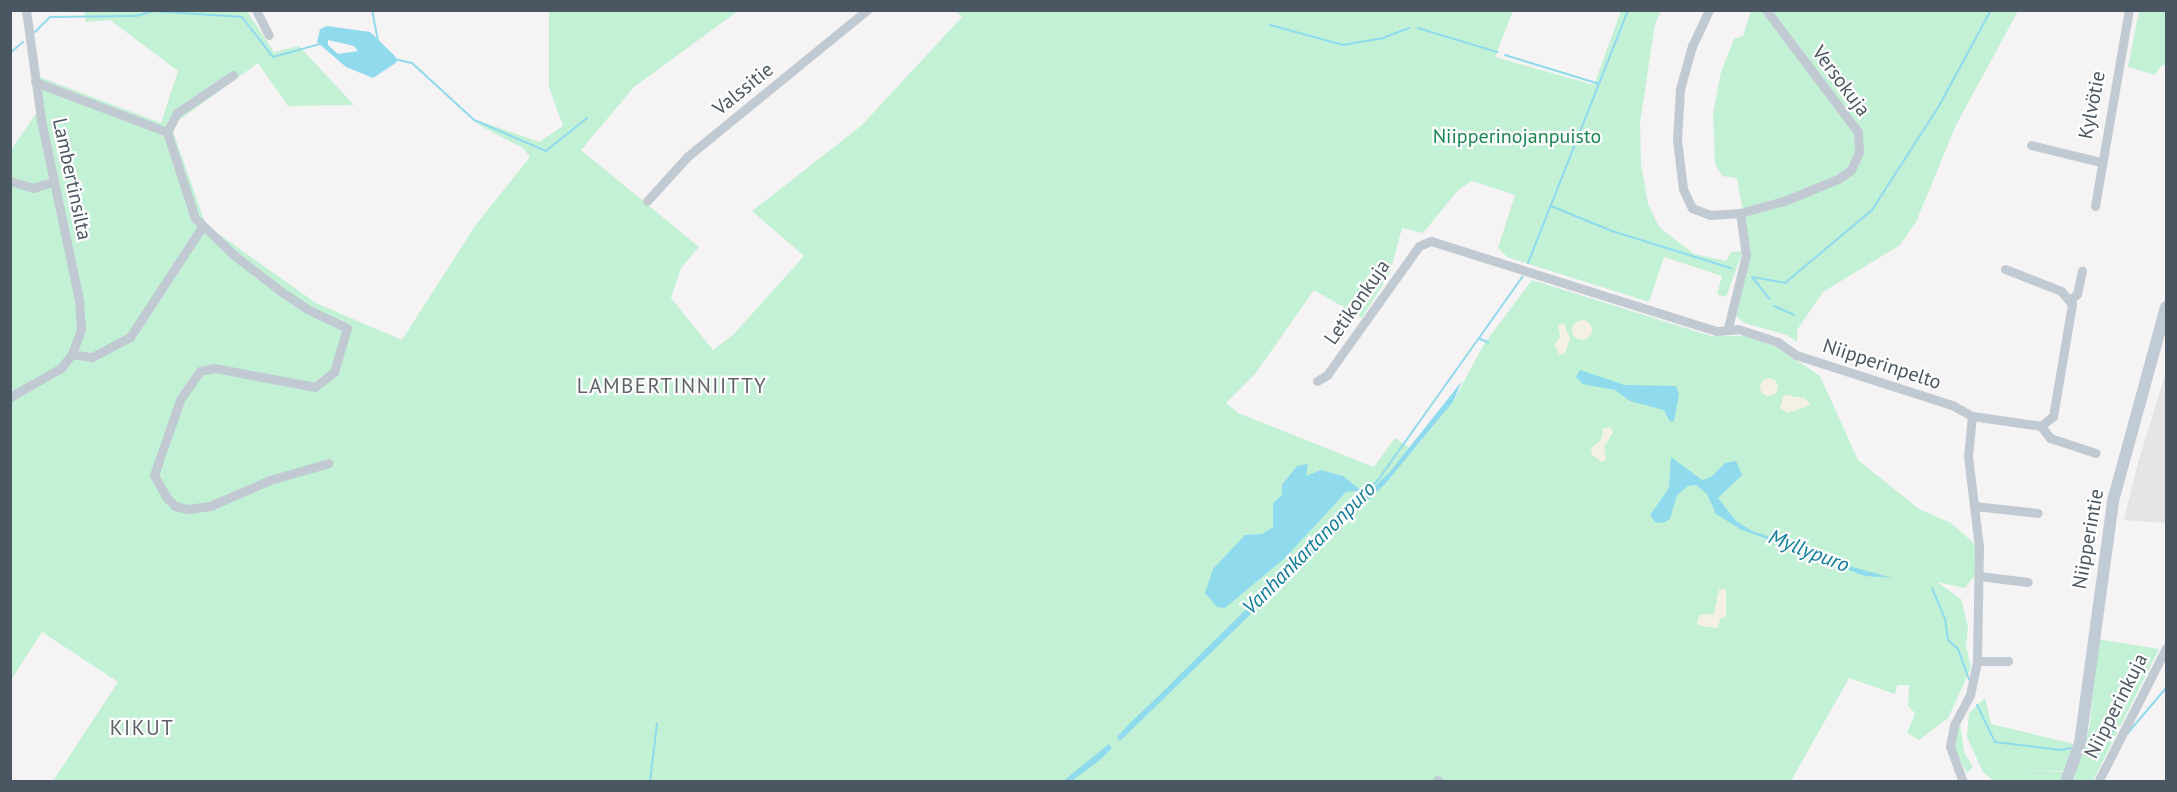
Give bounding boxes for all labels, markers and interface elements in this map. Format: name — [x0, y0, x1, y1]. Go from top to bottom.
street label: Versokuja — [1807, 41, 1875, 121]
street label: Valssitie — [708, 57, 778, 121]
street label: Kylvötie — [2074, 69, 2110, 141]
street label: Lambertinsilta — [47, 116, 97, 242]
park label: Niipperinojanpuisto — [1433, 124, 1601, 148]
street label: Letikonkuja — [1319, 255, 1395, 349]
street label: Niipperinpelto — [1820, 334, 1944, 394]
district label: LAMBERTINNIITTY — [577, 373, 767, 399]
water label: Vanhankartanonpuro — [1237, 476, 1381, 620]
street label: Niipperintie — [2067, 487, 2109, 591]
water label: Myllypuro — [1765, 524, 1853, 578]
street label: Niipperinkuja — [2079, 649, 2153, 763]
district label: KIKUT — [110, 715, 174, 741]

